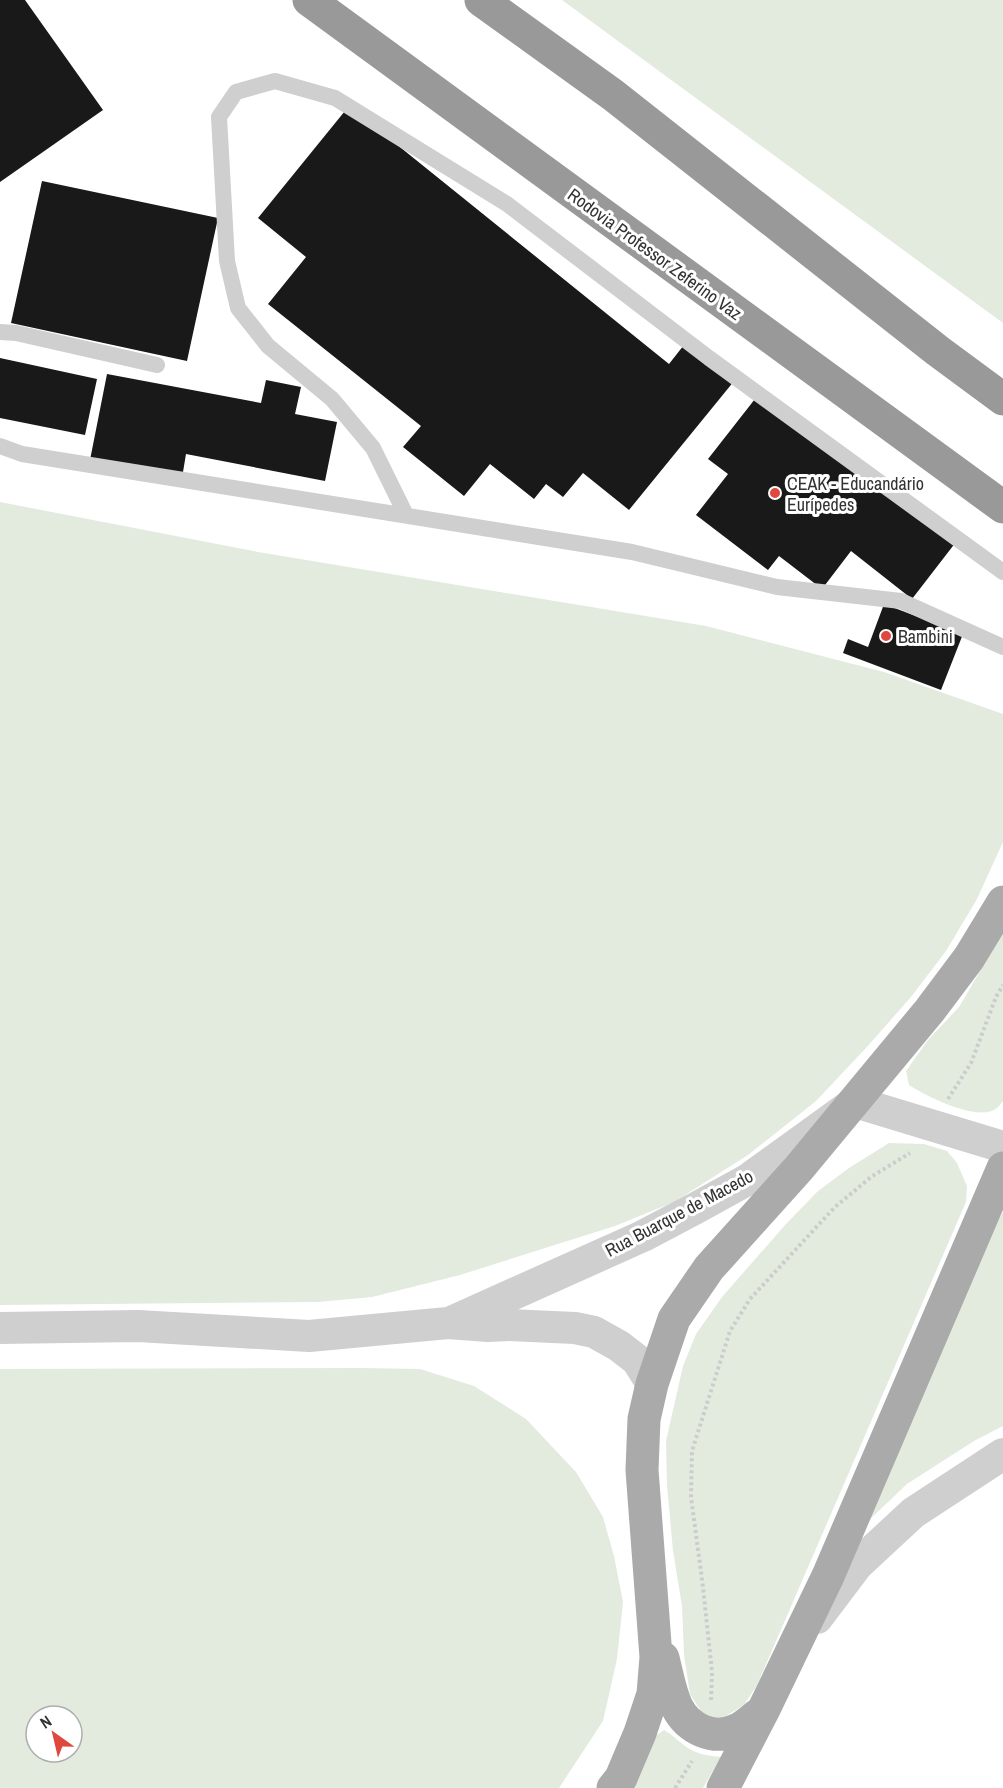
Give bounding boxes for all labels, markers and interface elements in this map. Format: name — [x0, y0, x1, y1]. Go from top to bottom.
street label: Rodovia Professor Zeferino Vaz — [563, 182, 747, 326]
place label: CEAK - Educandário Eurípedes — [787, 471, 924, 517]
marker: CEAK - Educandário Eurípedes — [768, 486, 782, 500]
place label: Bambini — [898, 624, 953, 649]
marker: Bambini — [879, 629, 893, 643]
street label: Rua Buarque de Macedo — [601, 1163, 757, 1263]
north arrow — [24, 1704, 84, 1764]
text: N — [36, 1710, 56, 1733]

